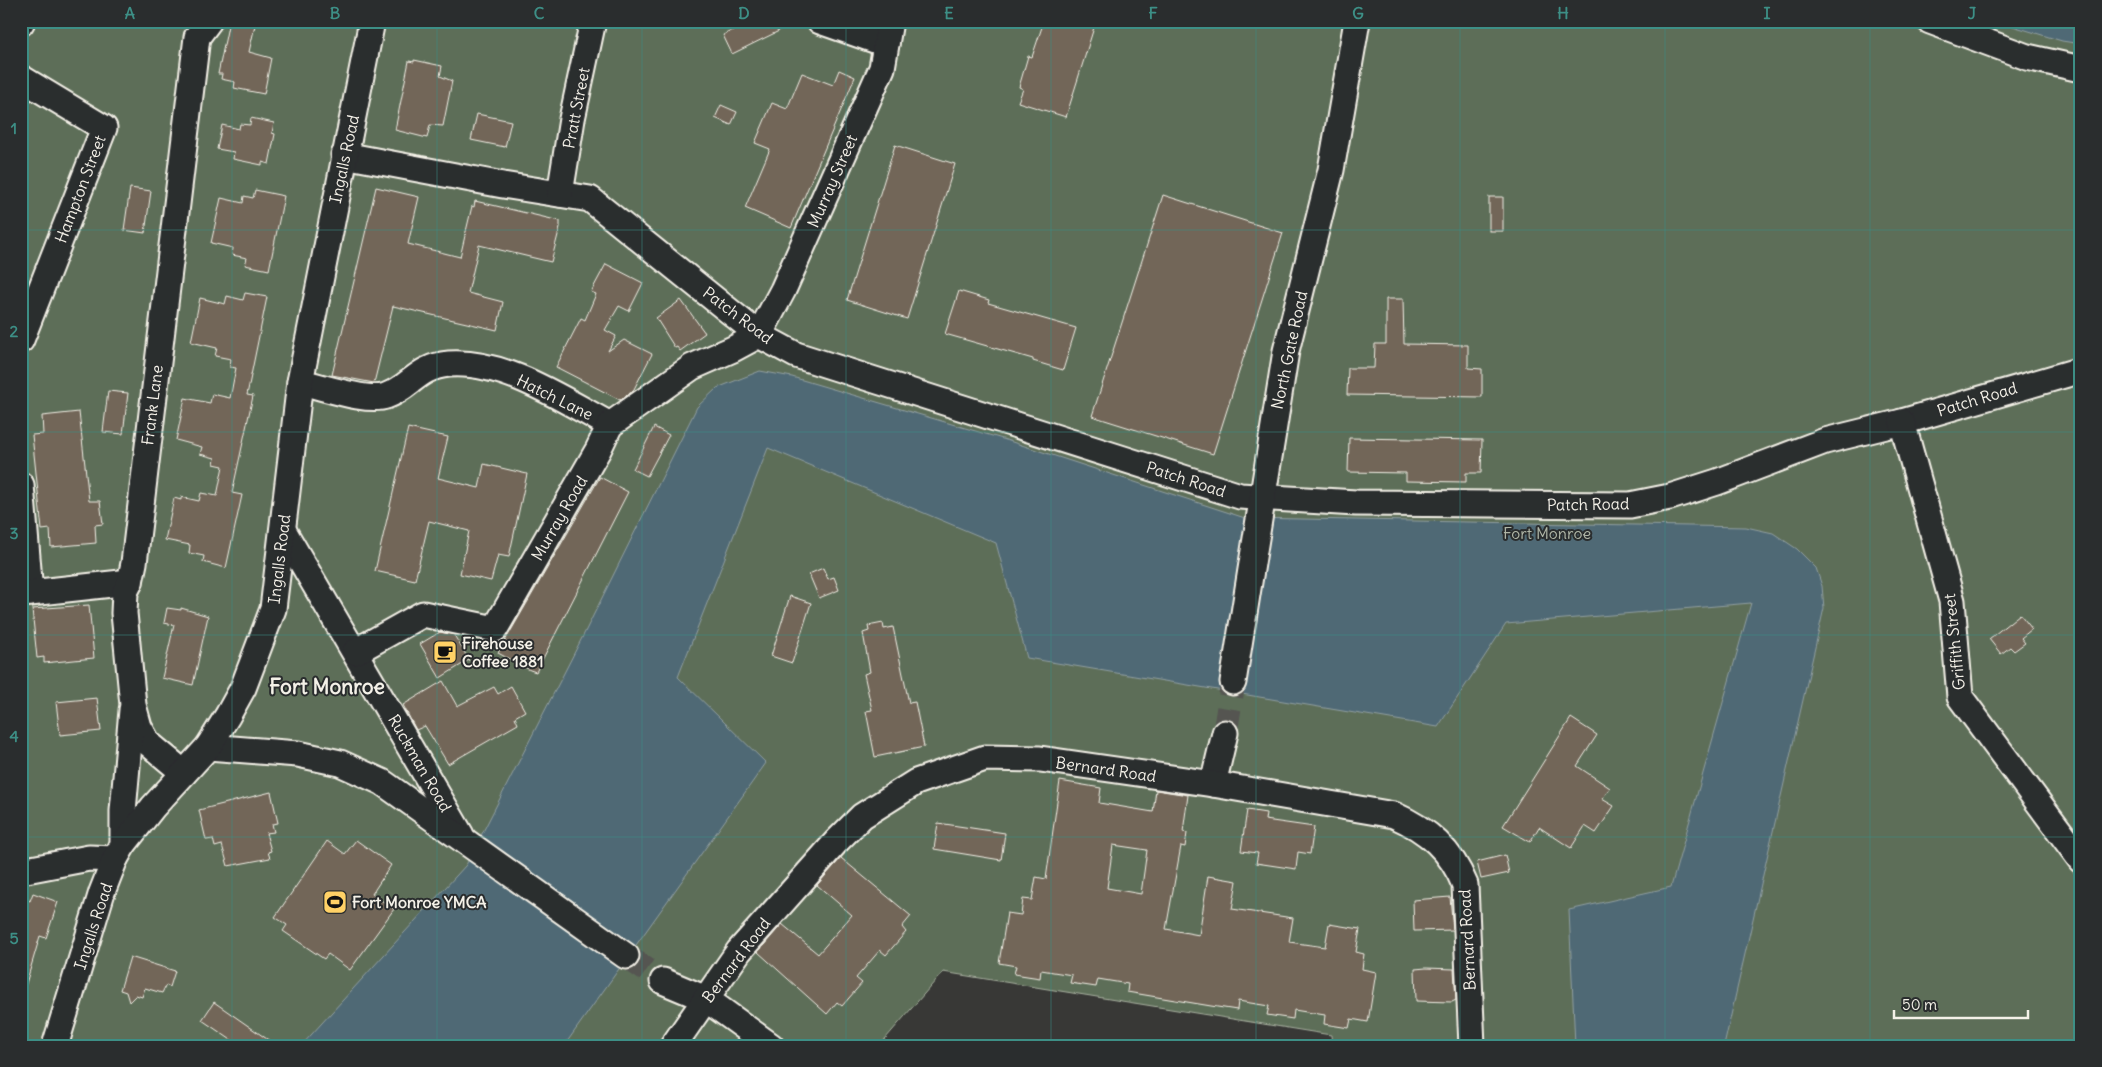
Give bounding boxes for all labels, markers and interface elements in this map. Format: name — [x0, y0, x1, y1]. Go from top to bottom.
text: A — [125, 3, 135, 23]
text: B — [330, 3, 341, 23]
text: C — [534, 3, 545, 23]
text: D — [738, 3, 750, 23]
text: E — [944, 3, 954, 23]
text: F — [1148, 3, 1158, 23]
text: G — [1352, 3, 1364, 23]
text: H — [1557, 3, 1569, 23]
text: I — [1764, 3, 1771, 23]
text: J — [1968, 3, 1977, 23]
street label: Pratt Street — [558, 65, 594, 150]
street label: Ingalls Road — [325, 113, 363, 205]
text: 1 — [11, 118, 17, 138]
street label: Murray Street — [803, 131, 862, 231]
street label: Hampton Street — [50, 132, 110, 246]
street label: Patch Road — [699, 282, 777, 348]
street label: North Gate Road — [1267, 289, 1311, 411]
text: 2 — [10, 321, 19, 341]
street label: Frank Lane — [137, 364, 167, 446]
street label: Hatch Lane — [513, 370, 597, 424]
street label: Patch Road — [1935, 377, 2019, 421]
street label: Patch Road — [1144, 457, 1228, 501]
street label: Murray Road — [527, 472, 591, 564]
street label: Patch Road — [1547, 493, 1629, 515]
street label: Ingalls Road — [264, 513, 294, 605]
text: 3 — [9, 523, 19, 543]
park label: Fort Monroe — [1503, 523, 1591, 543]
street label: Griffith Street — [1939, 592, 1969, 691]
place label: Firehouse Coffee 1881 — [462, 633, 544, 671]
cafe icon: Firehouse Coffee 1881 — [432, 639, 458, 665]
district label: Fort Monroe — [269, 673, 385, 700]
street label: Ruckman Road — [384, 711, 456, 815]
text: 4 — [9, 726, 19, 746]
street label: Bernard Road — [1055, 752, 1157, 786]
street label: Ingalls Road — [70, 880, 116, 972]
sports icon: Fort Monroe YMCA — [322, 889, 348, 915]
street label: Bernard Road — [1454, 889, 1480, 991]
place label: Fort Monroe YMCA — [352, 892, 487, 912]
street label: Bernard Road — [698, 914, 774, 1006]
text: 5 — [9, 928, 19, 948]
scale bar — [1894, 987, 2028, 1019]
text: 50 m — [1902, 995, 1937, 1014]

